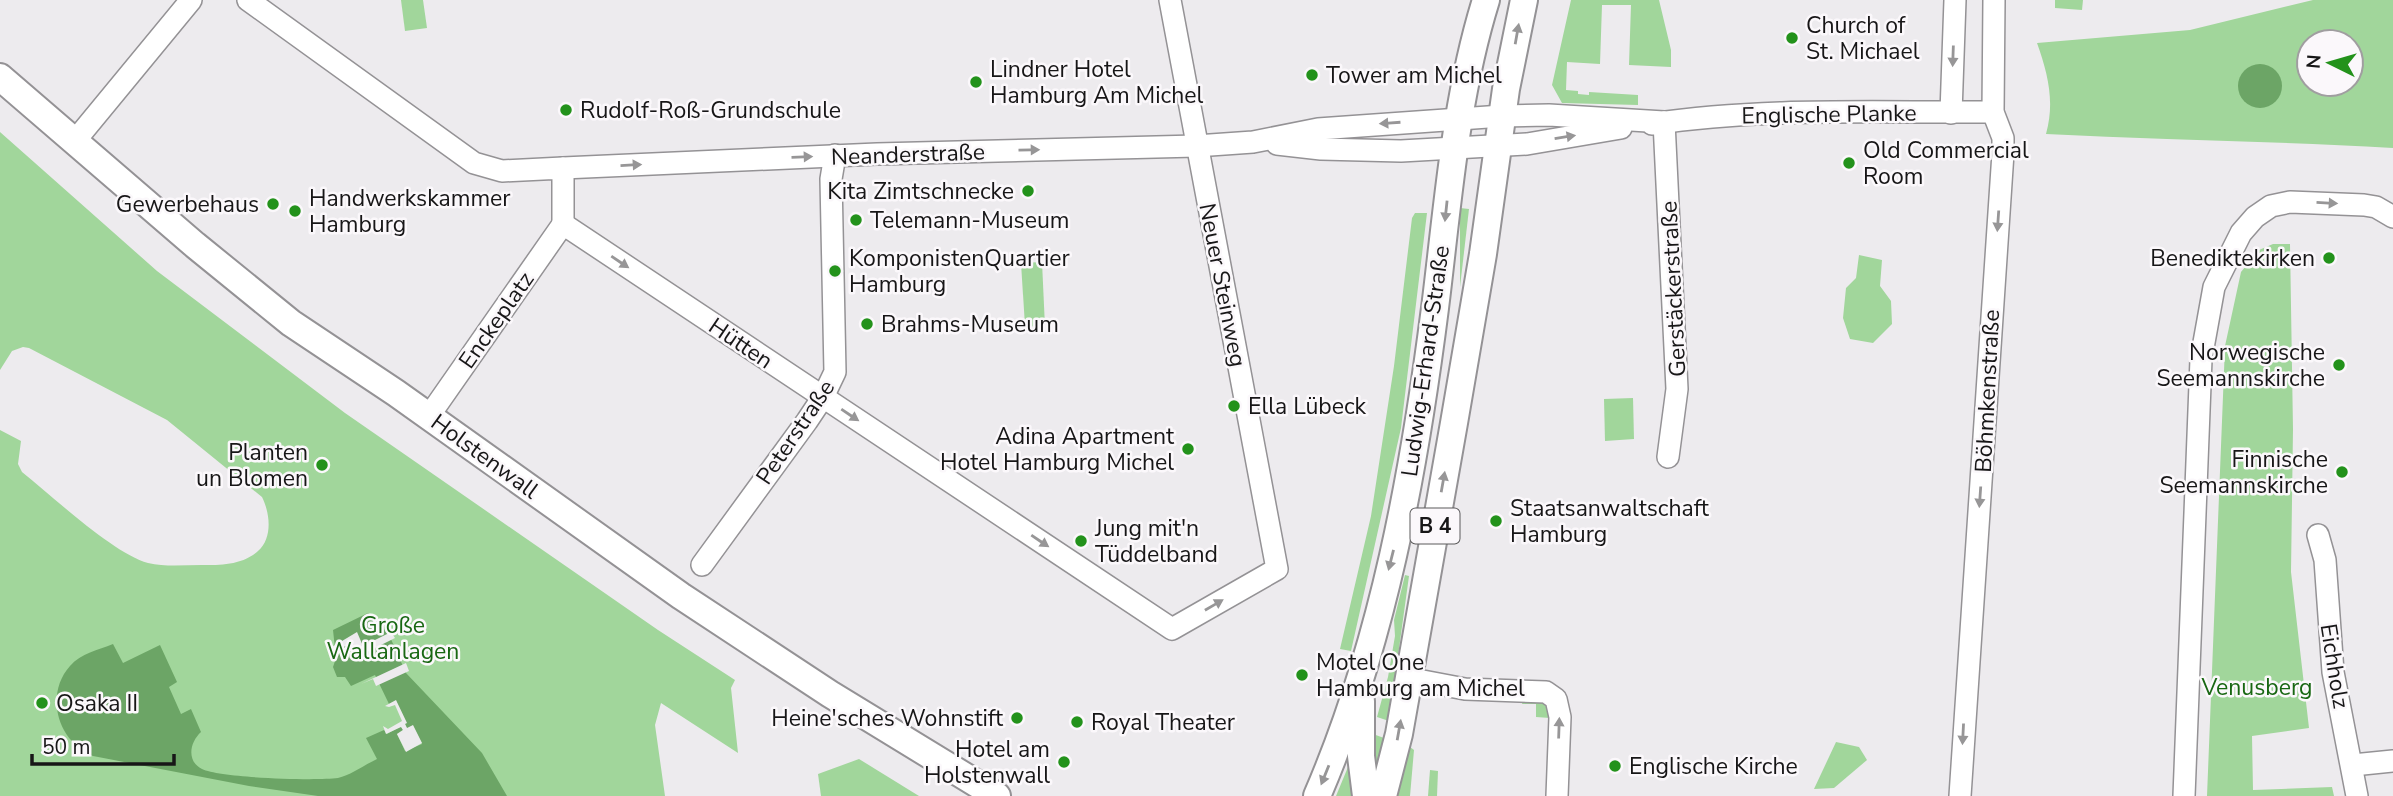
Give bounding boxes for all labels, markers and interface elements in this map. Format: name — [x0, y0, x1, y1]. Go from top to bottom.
place label: Church of St. Michael — [1806, 10, 1920, 67]
one-way arrow — [1512, 23, 1523, 45]
north arrow — [2295, 28, 2365, 98]
marker: Church of St. Michael — [1784, 30, 1800, 46]
one-way arrow — [1947, 46, 1958, 68]
text: N — [2300, 53, 2328, 70]
place label: Lindner Hotel Hamburg Am Michel — [990, 54, 1203, 111]
place label: Tower am Michel — [1326, 60, 1502, 91]
marker: Tower am Michel — [1304, 67, 1320, 83]
marker: Lindner Hotel Hamburg Am Michel — [968, 74, 984, 90]
place label: Rudolf-Roß-Grundschule — [580, 95, 841, 126]
street label: Englische Planke — [1741, 97, 1917, 132]
marker: Rudolf-Roß-Grundschule — [558, 102, 574, 118]
one-way arrow — [1379, 118, 1401, 129]
one-way arrow — [1554, 131, 1576, 142]
place label: Old Commercial Room — [1863, 135, 2029, 192]
street label: Neanderstraße — [831, 136, 985, 173]
one-way arrow — [1018, 145, 1040, 156]
one-way arrow — [791, 151, 813, 162]
marker: Old Commercial Room — [1841, 155, 1857, 171]
one-way arrow — [620, 159, 642, 170]
place label: Kita Zimtschnecke — [827, 176, 1014, 207]
place label: Handwerkskammer Hamburg — [309, 183, 511, 240]
marker: Kita Zimtschnecke — [1020, 183, 1036, 199]
place label: Gewerbehaus — [116, 189, 259, 220]
marker: Gewerbehaus — [265, 196, 281, 212]
one-way arrow — [2316, 198, 2338, 209]
one-way arrow — [1440, 200, 1451, 222]
street label: Gerstäckerstraße — [1653, 200, 1694, 378]
street label: Neuer Steinweg — [1191, 201, 1254, 370]
marker: Handwerkskammer Hamburg — [287, 203, 303, 219]
place label: Telemann-Museum — [870, 205, 1069, 236]
one-way arrow — [1992, 210, 2003, 232]
marker: Telemann-Museum — [848, 212, 864, 228]
place label: KomponistenQuartier Hamburg — [849, 243, 1071, 300]
place label: Benediktekirken — [2150, 243, 2315, 274]
street label: Ludwig-Erhard-Straße — [1394, 244, 1457, 479]
marker: Benediktekirken — [2321, 250, 2337, 266]
one-way arrow — [611, 255, 629, 269]
marker: KomponistenQuartier Hamburg — [827, 263, 843, 279]
street label: Enckeplatz — [452, 266, 541, 375]
place label: Brahms-Museum — [881, 309, 1059, 340]
street label: Böhmkenstraße — [1968, 309, 2007, 473]
street label: Hütten — [702, 311, 779, 376]
marker: Brahms-Museum — [859, 316, 875, 332]
place label: Norwegische Seemannskirche — [2156, 337, 2325, 394]
marker: Norwegische Seemannskirche — [2331, 357, 2347, 373]
street label: Peterstraße — [749, 374, 842, 491]
place label: Ella Lübeck — [1248, 391, 1367, 422]
marker: Ella Lübeck — [1226, 398, 1242, 414]
street label: Holstenwall — [425, 407, 545, 506]
one-way arrow — [841, 408, 859, 422]
place label: Adina Apartment Hotel Hamburg Michel — [940, 421, 1175, 478]
place label: Planten un Blomen — [196, 437, 308, 494]
marker: Adina Apartment Hotel Hamburg Michel — [1180, 441, 1196, 457]
place label: Finnische Seemannskirche — [2159, 444, 2328, 501]
marker: Planten un Blomen — [314, 457, 330, 473]
marker: Finnische Seemannskirche — [2334, 464, 2350, 480]
one-way arrow — [1438, 471, 1449, 493]
one-way arrow — [1975, 486, 1986, 508]
place label: Staatsanwaltschaft Hamburg — [1510, 493, 1710, 550]
road number: B 4 — [1410, 508, 1460, 544]
place label: Jung mit'n Tüddelband — [1094, 513, 1218, 570]
marker: Staatsanwaltschaft Hamburg — [1488, 513, 1504, 529]
marker: Jung mit'n Tüddelband — [1073, 533, 1089, 549]
one-way arrow — [1030, 534, 1049, 547]
one-way arrow — [1385, 549, 1396, 571]
one-way arrow — [1204, 599, 1224, 611]
park label: Große Wallanlagen — [327, 610, 459, 667]
street label: Eichholz — [2312, 621, 2357, 711]
place label: Motel One Hamburg am Michel — [1316, 647, 1525, 704]
marker: Motel One Hamburg am Michel — [1294, 667, 1310, 683]
park label: Venusberg — [2201, 672, 2312, 703]
place label: Osaka II — [56, 688, 138, 719]
marker: Osaka II — [34, 695, 50, 711]
place label: Heine'sches Wohnstift — [771, 703, 1004, 734]
place label: Royal Theater — [1091, 707, 1236, 738]
marker: Heine'sches Wohnstift — [1009, 710, 1025, 726]
marker: Royal Theater — [1069, 714, 1085, 730]
one-way arrow — [1554, 717, 1565, 739]
one-way arrow — [1394, 719, 1405, 741]
scale bar — [32, 722, 173, 766]
one-way arrow — [1958, 723, 1969, 745]
text: 50 m — [42, 733, 91, 761]
place label: Hotel am Holstenwall — [924, 734, 1050, 791]
place label: Englische Kirche — [1629, 751, 1798, 782]
marker: Hotel am Holstenwall — [1056, 754, 1072, 770]
marker: Englische Kirche — [1607, 758, 1623, 774]
one-way arrow — [1320, 764, 1331, 785]

